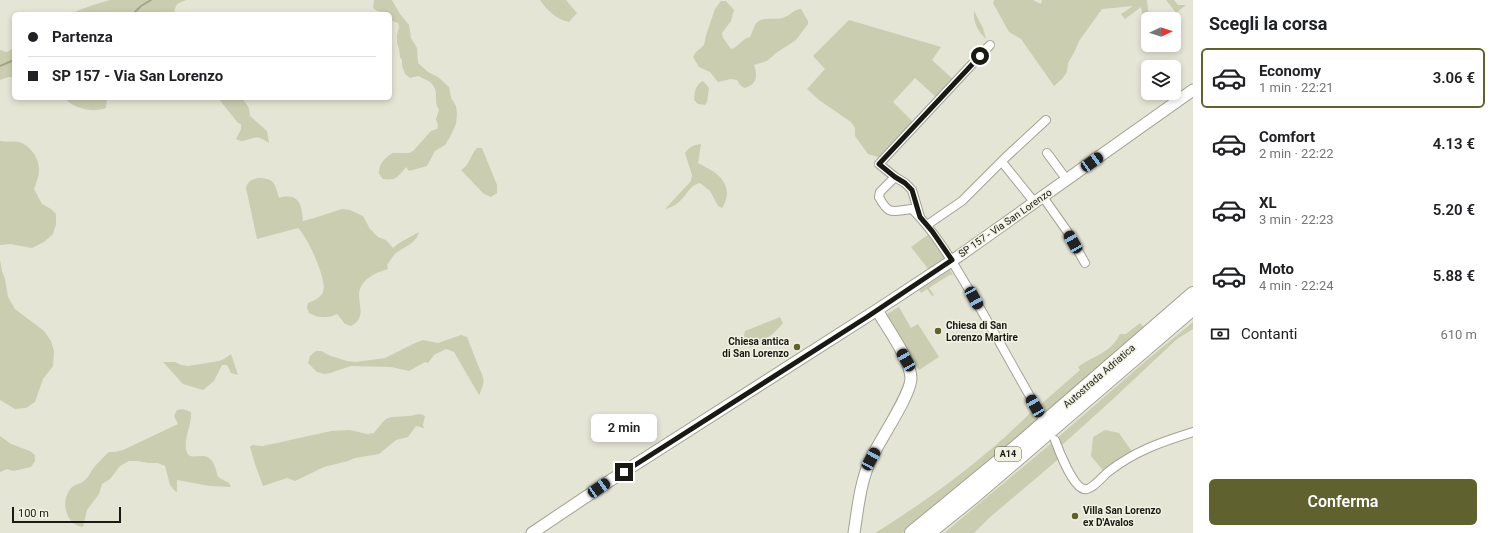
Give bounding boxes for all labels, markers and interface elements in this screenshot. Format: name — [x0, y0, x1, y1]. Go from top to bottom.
north arrow — [1141, 12, 1181, 52]
map controls — [1141, 12, 1181, 100]
text: Scegli la corsa — [1209, 13, 1327, 34]
text: Partenza — [52, 28, 113, 46]
route start — [971, 47, 989, 65]
button: layers — [1141, 60, 1181, 100]
icon: car — [1211, 60, 1247, 96]
text: Economy — [1259, 62, 1321, 80]
text: SP 157 - Via San Lorenzo — [52, 67, 223, 85]
text: 3.06 € — [1433, 69, 1475, 87]
text: 1 min · 22:21 — [1259, 80, 1334, 95]
icon: car — [1211, 126, 1247, 162]
text: Comfort — [1259, 128, 1315, 146]
text: 4.13 € — [1433, 135, 1475, 153]
text: 2 min · 22:22 — [1259, 146, 1334, 161]
car — [1079, 150, 1105, 174]
street label: SP 157 - Via San Lorenzo — [956, 186, 1054, 259]
icon: car — [1211, 192, 1247, 228]
text: XL — [1259, 194, 1277, 212]
text: 5.20 € — [1433, 201, 1475, 219]
text: 3 min · 22:23 — [1259, 212, 1334, 227]
car — [1062, 229, 1084, 255]
icon: car — [1211, 258, 1247, 294]
text: Moto — [1259, 260, 1294, 278]
text: 5.88 € — [1433, 267, 1475, 285]
text: 4 min · 22:24 — [1259, 278, 1334, 293]
car — [963, 285, 985, 311]
place label: Chiesa di San Lorenzo Martire — [946, 320, 1018, 343]
icon: cash — [1209, 323, 1231, 345]
text: Contanti — [1241, 325, 1298, 343]
marker: Chiesa di San Lorenzo Martire — [933, 326, 943, 336]
text: 610 m — [1440, 327, 1477, 342]
place label: Chiesa antica di San Lorenzo — [722, 336, 790, 359]
marker: Chiesa antica di San Lorenzo — [792, 342, 802, 352]
street label: Autostrada Adriatica — [1061, 342, 1137, 410]
car — [895, 347, 917, 373]
car — [1024, 393, 1046, 419]
callout: 2 min — [591, 414, 657, 442]
text: 2 min — [608, 420, 640, 435]
car — [860, 446, 882, 472]
road number: A14 — [995, 447, 1021, 461]
route end — [615, 463, 633, 481]
car — [586, 476, 612, 500]
button: Conferma — [1209, 479, 1477, 525]
scale bar — [12, 505, 121, 524]
place label: Villa San Lorenzo ex D'Avalos — [1083, 505, 1162, 528]
text: 100 m — [18, 507, 49, 520]
marker: Villa San Lorenzo ex D'Avalos — [1070, 511, 1080, 521]

